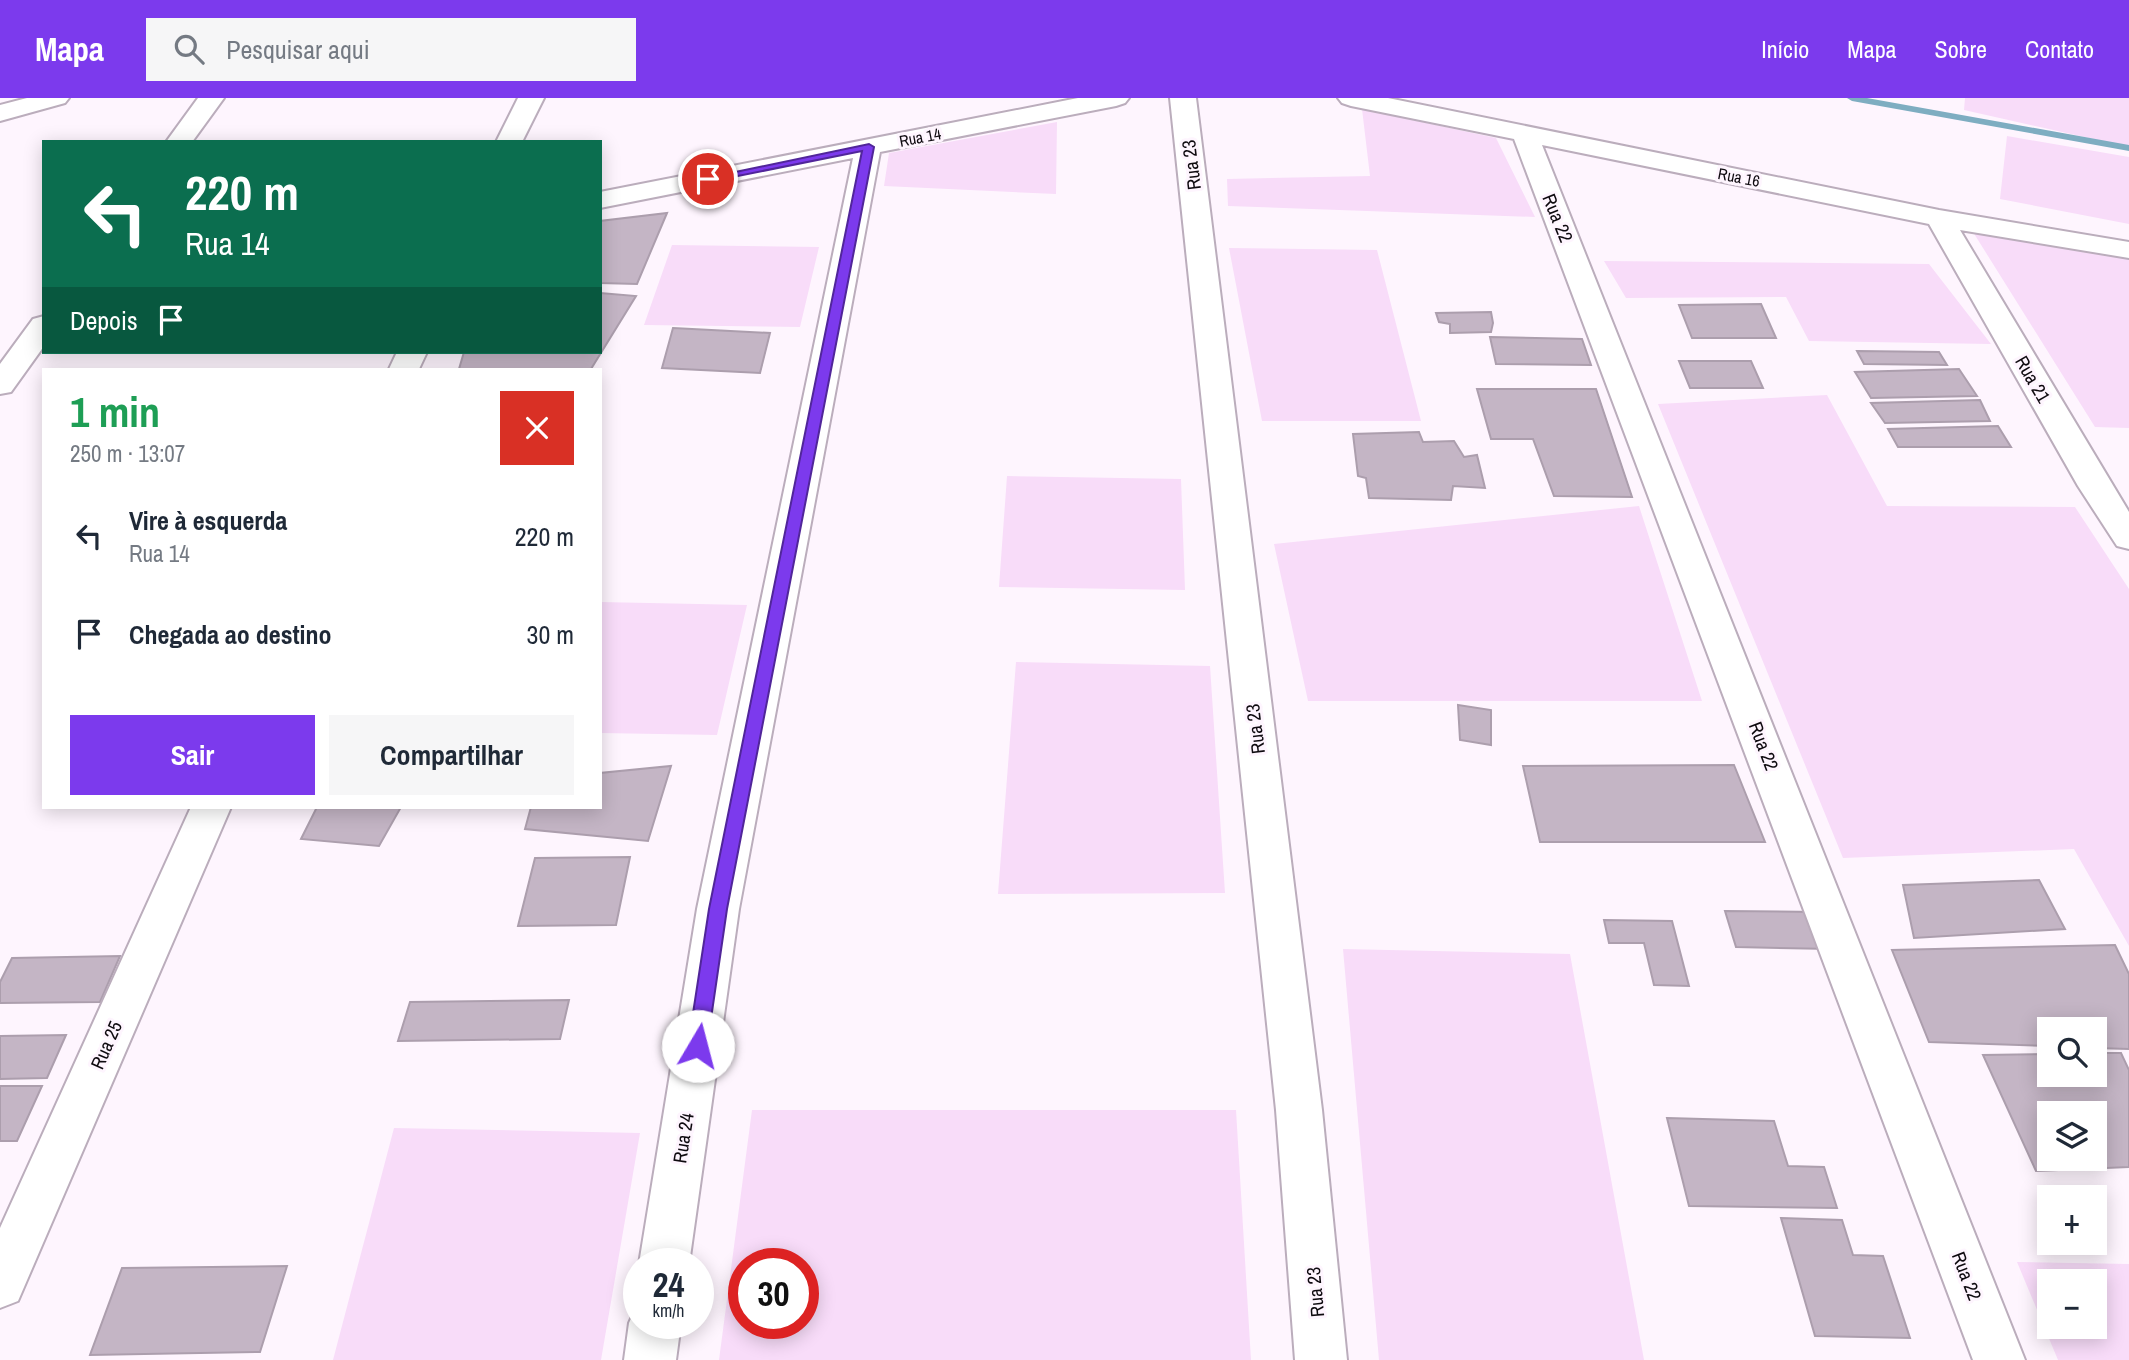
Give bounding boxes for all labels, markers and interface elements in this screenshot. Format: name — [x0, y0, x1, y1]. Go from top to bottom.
search box — [146, 18, 636, 81]
text: Mapa — [35, 27, 104, 71]
icon: search — [170, 30, 208, 68]
text: Pesquisar aqui — [226, 32, 370, 67]
text: Início — [1761, 33, 1809, 65]
text: Mapa — [1847, 33, 1897, 65]
text: Sobre — [1935, 33, 1987, 65]
text: Contato — [2025, 33, 2094, 65]
street label: Rua 14 — [897, 122, 943, 152]
street label: Rua 23 — [1175, 138, 1207, 192]
pin — [678, 149, 738, 209]
text: 220 m — [185, 159, 299, 225]
icon: arrive — [689, 160, 727, 198]
street label: Rua 16 — [1716, 162, 1762, 192]
icon: left — [70, 168, 161, 259]
street label: Rua 22 — [1537, 190, 1579, 246]
text: Rua 14 — [185, 222, 270, 265]
icon: arrive — [152, 301, 190, 339]
text: Depois — [70, 303, 138, 338]
street label: Rua 21 — [2009, 351, 2057, 408]
text: 1 min — [70, 384, 160, 440]
button: close — [500, 391, 574, 465]
text: 250 m · 13:07 — [70, 438, 185, 469]
text: Vire à esquerda — [129, 503, 287, 538]
icon: left — [70, 517, 108, 555]
text: 220 m — [515, 519, 574, 554]
text: Rua 14 — [129, 538, 190, 569]
icon: arrive — [70, 615, 108, 653]
text: Chegada ao destino — [129, 617, 332, 652]
text: 30 m — [527, 617, 574, 652]
street label: Rua 23 — [1239, 702, 1271, 756]
button: Sair — [70, 715, 315, 795]
button: Compartilhar — [329, 715, 574, 795]
street label: Rua 22 — [1743, 718, 1785, 774]
position arrow — [661, 1009, 735, 1083]
street label: Rua 25 — [84, 1016, 128, 1073]
map controls — [2037, 1017, 2107, 1339]
button: search — [2037, 1017, 2107, 1087]
button: layers — [2037, 1101, 2107, 1171]
street label: Rua 24 — [666, 1111, 700, 1165]
button: + — [2037, 1185, 2107, 1255]
speed limit sign: 30 — [728, 1248, 819, 1339]
street label: Rua 22 — [1946, 1248, 1988, 1304]
text: 24 — [653, 1261, 684, 1308]
street label: Rua 23 — [1300, 1266, 1330, 1318]
button: − — [2037, 1269, 2107, 1339]
text: km/h — [653, 1298, 685, 1323]

